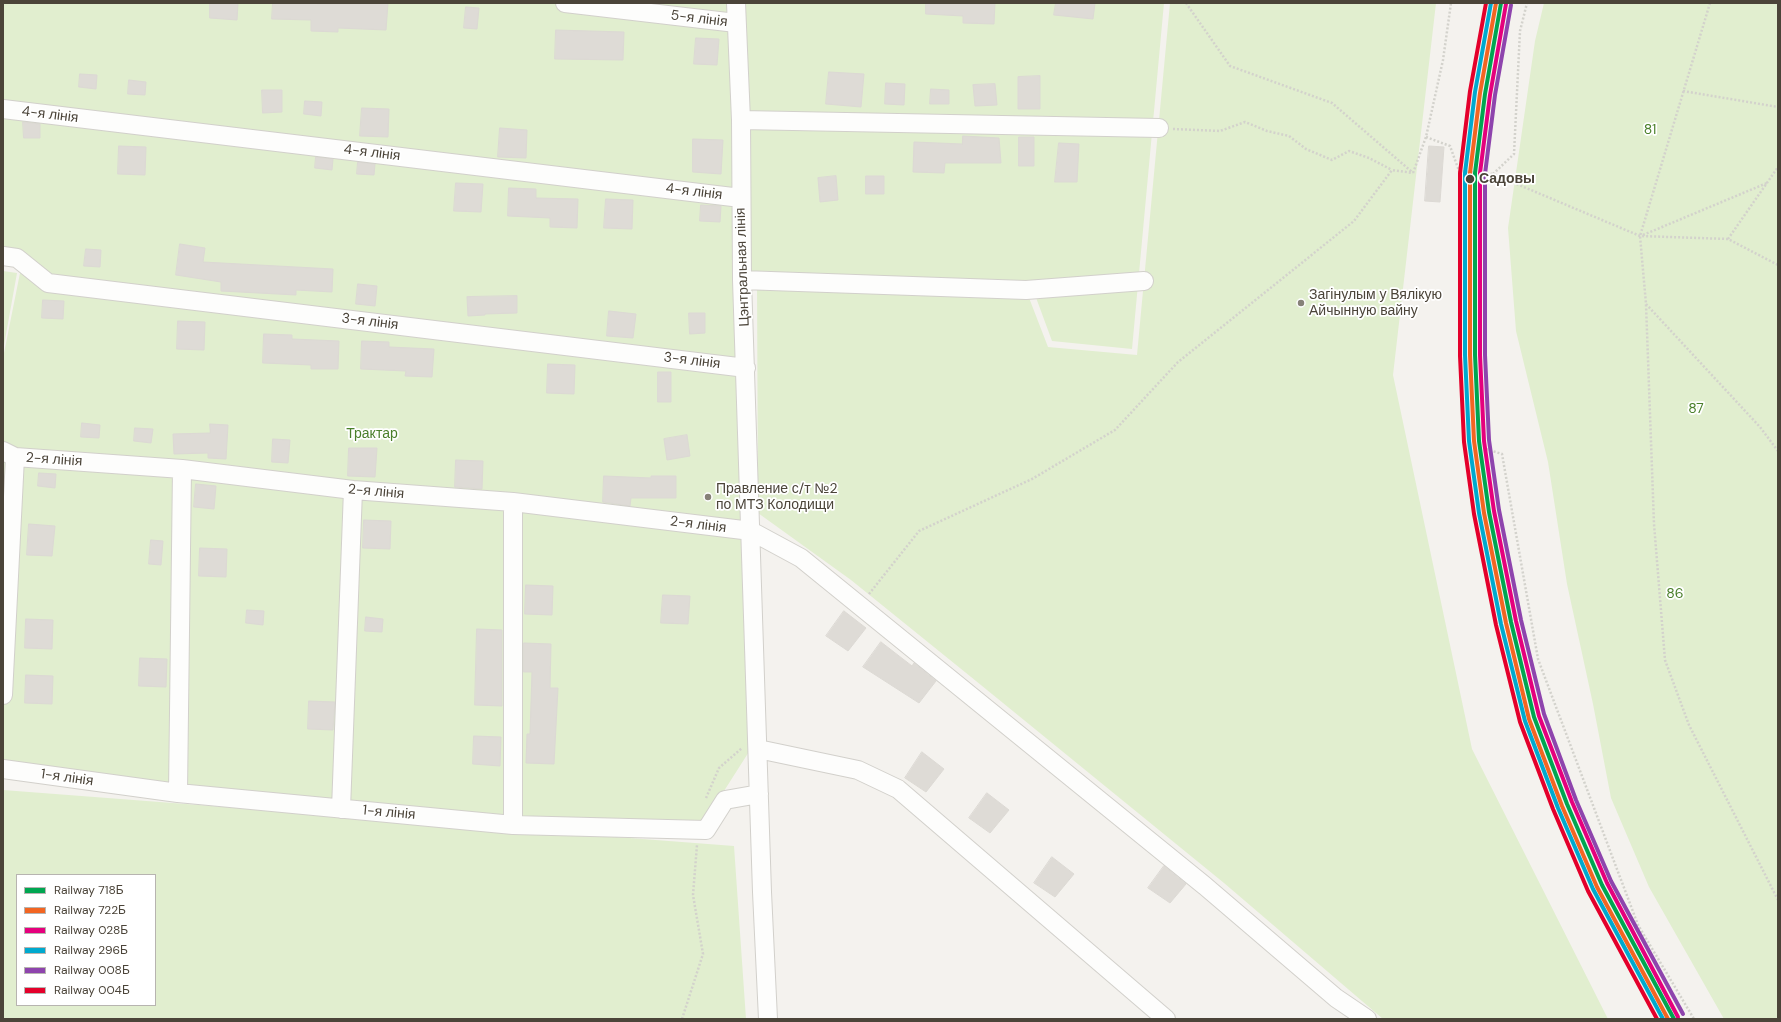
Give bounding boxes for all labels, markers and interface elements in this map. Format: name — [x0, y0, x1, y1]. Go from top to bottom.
street label: 5-я лінія — [670, 7, 728, 31]
street label: 4-я лінія — [21, 103, 79, 127]
park label: 81 — [1644, 122, 1656, 138]
street label: 4-я лінія — [343, 141, 401, 165]
place label: Садовы — [1479, 171, 1535, 187]
marker: Садовы — [1464, 173, 1476, 185]
street label: 4-я лінія — [665, 180, 723, 204]
street label: Цэнтральная лінія — [733, 207, 753, 327]
place label: Загінулым у Вялікую Айчынную вайну — [1309, 287, 1442, 320]
marker: Загінулым у Вялікую Айчынную вайну — [1296, 298, 1306, 308]
street label: 3-я лінія — [341, 310, 399, 334]
street label: 3-я лінія — [663, 349, 721, 373]
park label: 87 — [1688, 401, 1704, 417]
park label: Трактар — [346, 426, 398, 442]
street label: 2-я лінія — [25, 450, 83, 470]
street label: 2-я лінія — [347, 481, 405, 503]
place label: Правление с/т №2 по МТЗ Колодищи — [716, 481, 837, 514]
marker: Правление с/т №2 по МТЗ Колодищи — [703, 492, 713, 502]
street label: 2-я лінія — [669, 513, 727, 537]
park label: 86 — [1666, 586, 1684, 602]
street label: 1-я лінія — [40, 766, 94, 790]
street label: 1-я лінія — [362, 802, 416, 824]
legend — [16, 874, 156, 1006]
text: Railway 718Б — [54, 882, 124, 898]
text: Railway 722Б — [54, 902, 126, 918]
text: Railway 028Б — [54, 922, 128, 938]
text: Railway 296Б — [54, 942, 128, 958]
text: Railway 008Б — [54, 962, 130, 978]
text: Railway 004Б — [54, 982, 130, 998]

